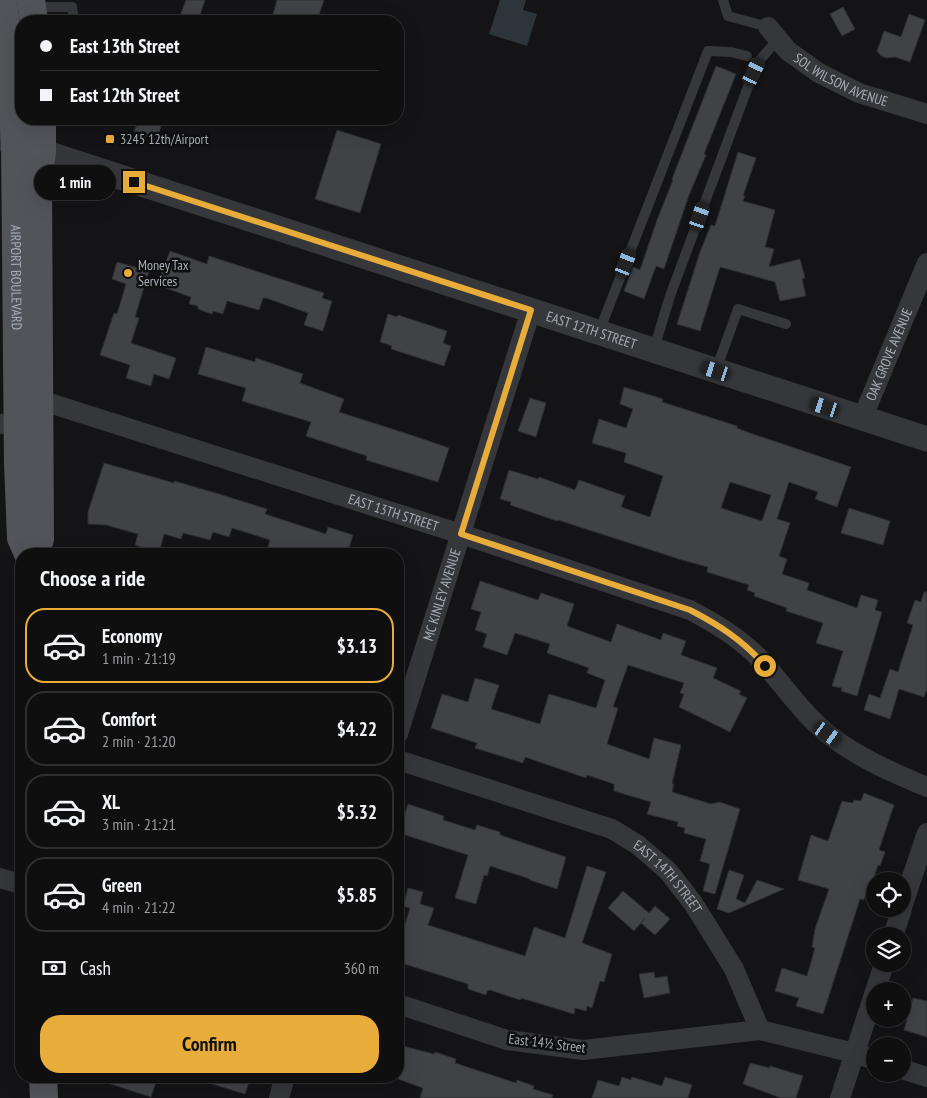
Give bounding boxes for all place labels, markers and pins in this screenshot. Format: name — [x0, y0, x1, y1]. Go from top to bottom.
place label: 3245 12th/Airport — [120, 130, 209, 148]
marker: 3245 12th/Airport — [104, 133, 116, 145]
place label: Money Tax Services — [138, 256, 189, 290]
marker: Money Tax Services — [122, 267, 134, 279]

